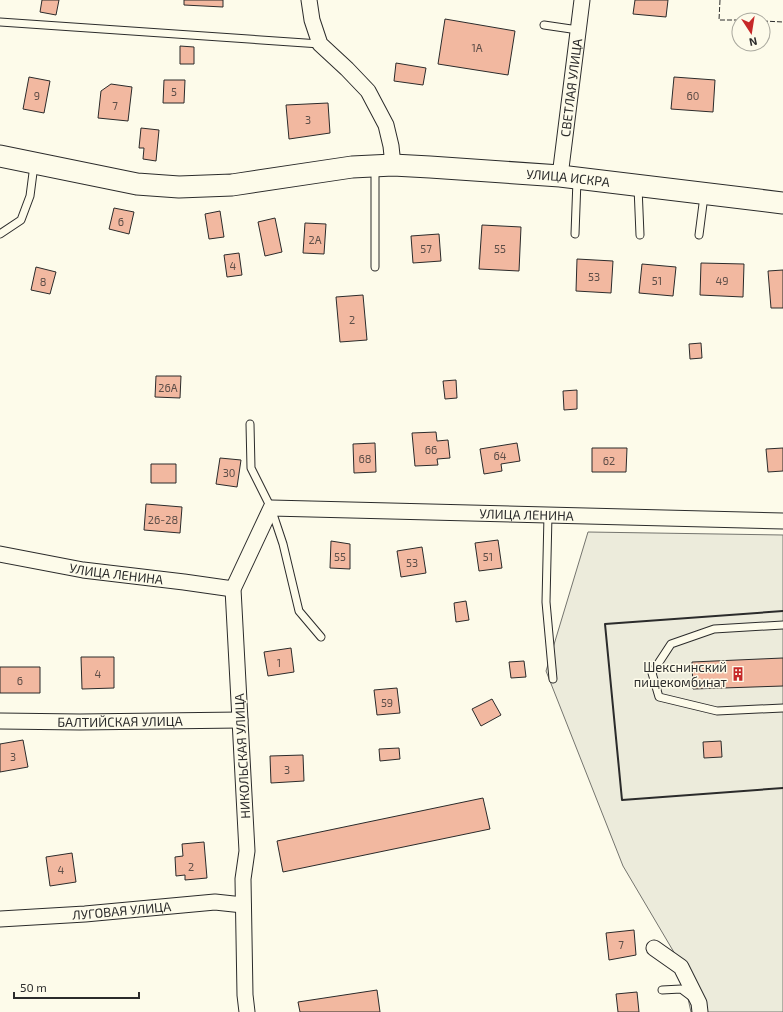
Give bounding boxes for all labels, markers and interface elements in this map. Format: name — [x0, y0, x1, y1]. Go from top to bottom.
north arrow — [731, 12, 771, 52]
text: N — [748, 35, 758, 49]
street label: СВЕТЛАЯ УЛИЦА — [557, 38, 585, 138]
house number: 1А — [471, 41, 483, 54]
house number: 5 — [171, 85, 177, 98]
house number: 9 — [34, 89, 40, 102]
house number: 60 — [687, 89, 699, 102]
house number: 7 — [112, 99, 118, 112]
house number: 3 — [305, 113, 311, 126]
street label: УЛИЦА ИСКРА — [526, 166, 611, 190]
house number: 6 — [118, 215, 124, 228]
house number: 2А — [308, 233, 322, 246]
house number: 57 — [420, 242, 432, 255]
house number: 55 — [494, 242, 506, 255]
house number: 4 — [230, 259, 237, 272]
house number: 53 — [588, 270, 600, 283]
house number: 51 — [652, 274, 662, 287]
house number: 49 — [715, 274, 729, 287]
house number: 8 — [40, 275, 46, 288]
house number: 2 — [349, 313, 355, 326]
house number: 26А — [158, 381, 178, 394]
house number: 66 — [425, 443, 437, 456]
house number: 64 — [493, 449, 507, 462]
house number: 68 — [359, 452, 371, 465]
house number: 62 — [603, 454, 615, 467]
house number: 30 — [223, 466, 235, 479]
street label: УЛИЦА ЛЕНИНА — [479, 505, 574, 524]
house number: 26-28 — [148, 513, 178, 526]
house number: 55 — [334, 550, 346, 563]
house number: 51 — [483, 550, 493, 563]
house number: 53 — [406, 556, 418, 569]
street label: УЛИЦА ЛЕНИНА — [68, 560, 164, 587]
house number: 1 — [277, 656, 281, 669]
place label: Шекснинский пищекомбинат — [634, 659, 728, 690]
building icon: Шекснинский пищекомбинат — [730, 666, 746, 682]
house number: 4 — [95, 667, 102, 680]
house number: 6 — [17, 674, 23, 687]
street label: НИКОЛЬСКАЯ УЛИЦА — [231, 693, 253, 819]
house number: 59 — [381, 696, 393, 709]
street label: БАЛТИЙСКАЯ УЛИЦА — [57, 713, 183, 730]
house number: 3 — [10, 750, 16, 763]
house number: 3 — [284, 763, 290, 776]
house number: 2 — [188, 860, 194, 873]
house number: 4 — [58, 863, 65, 876]
street label: ЛУГОВАЯ УЛИЦА — [72, 898, 172, 923]
house number: 7 — [618, 938, 624, 951]
scale bar — [14, 974, 139, 1000]
text: 50 m — [20, 980, 47, 994]

